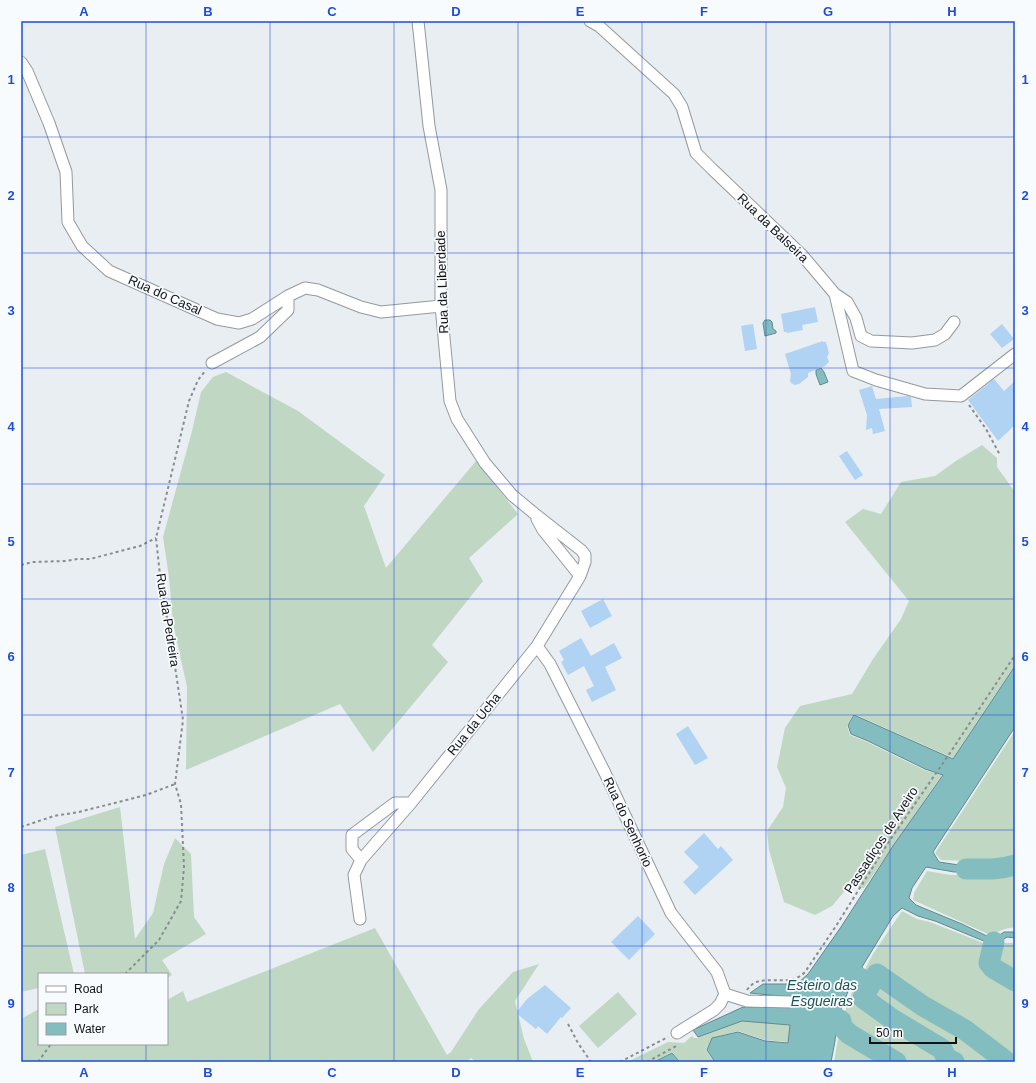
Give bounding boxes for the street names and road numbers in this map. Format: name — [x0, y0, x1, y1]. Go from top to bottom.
street label: Rua da Balseira — [735, 190, 812, 266]
street label: Rua da Liberdade — [433, 230, 451, 334]
street label: Rua do Casal — [126, 272, 204, 318]
street label: Rua da Pedreira — [153, 572, 183, 669]
street label: Rua da Ucha — [444, 689, 504, 758]
street label: Rua do Senhorio — [601, 775, 655, 869]
street label: Passadiços de Aveiro — [841, 784, 921, 896]

